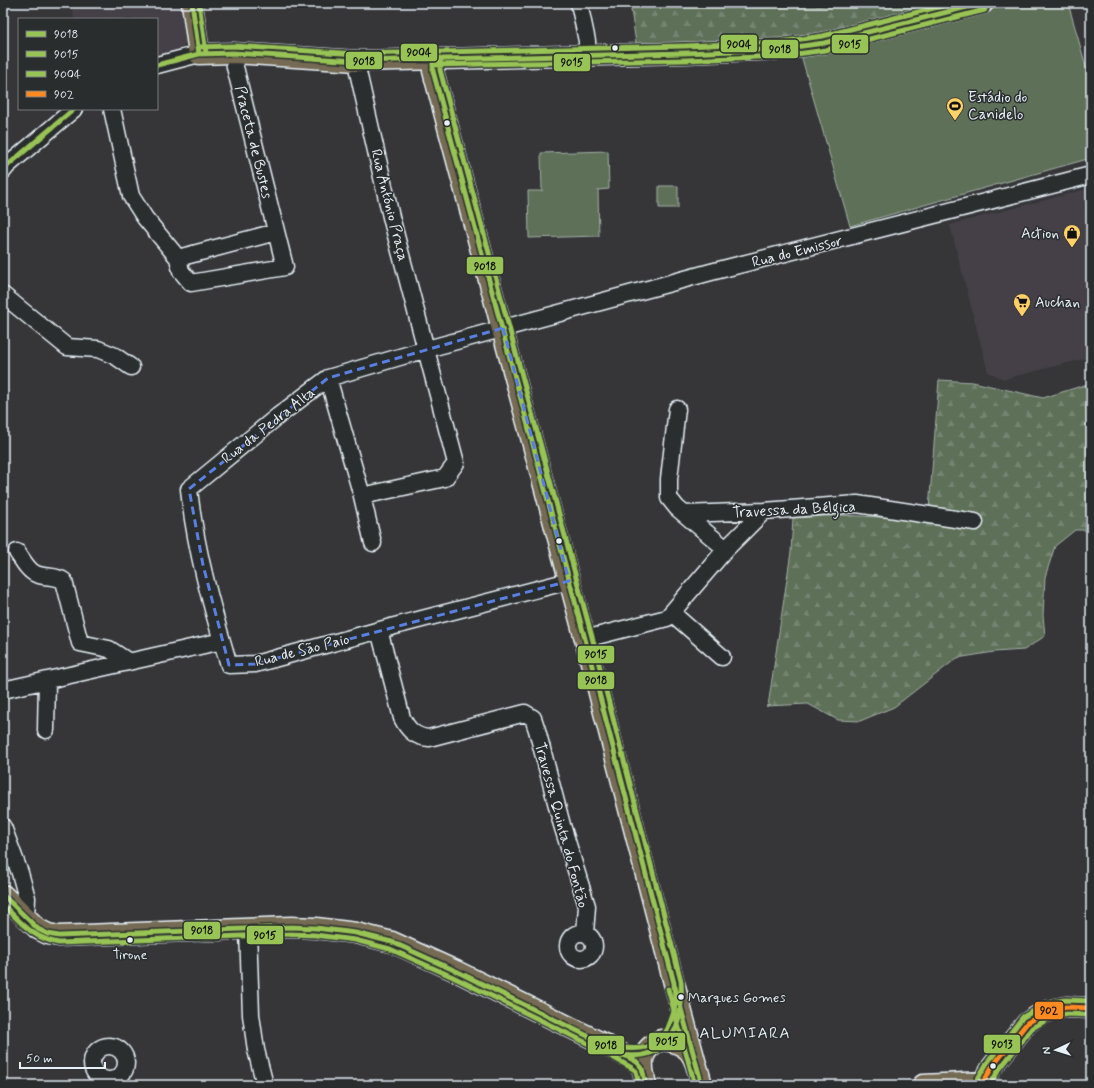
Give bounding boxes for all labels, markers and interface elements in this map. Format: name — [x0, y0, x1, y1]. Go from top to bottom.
legend — [18, 18, 158, 110]
text: 9018 — [54, 27, 78, 43]
line badge: 9004 — [720, 34, 758, 53]
line badge: 9015 — [831, 34, 869, 54]
text: 9004 — [727, 38, 752, 52]
text: 9015 — [839, 38, 862, 52]
line badge: 9018 — [761, 39, 799, 59]
line badge: 9004 — [400, 43, 438, 62]
unlabelled marker — [610, 43, 620, 53]
text: 9018 — [769, 43, 791, 57]
text: 9004 — [407, 46, 432, 60]
text: 9015 — [54, 47, 79, 63]
line badge: 9018 — [345, 51, 383, 70]
line badge: 9015 — [553, 53, 591, 72]
text: 9018 — [353, 55, 375, 69]
text: 9015 — [561, 56, 584, 70]
text: 9004 — [54, 67, 81, 83]
street label: Praceta de Bustes — [229, 84, 277, 201]
text: 902 — [54, 87, 74, 103]
place label: Estádio do Canidelo — [968, 88, 1028, 125]
sports icon: Estádio do Canidelo — [945, 96, 965, 121]
unlabelled marker — [442, 118, 452, 128]
street label: Rua António Praça — [365, 147, 413, 264]
shop icon: Action — [1062, 223, 1082, 248]
place label: Action — [1021, 224, 1059, 244]
street label: Rua do Emissor — [750, 231, 845, 273]
line badge: 9018 — [466, 256, 504, 275]
text: 9018 — [474, 260, 496, 274]
supermarket icon: Auchan — [1012, 292, 1032, 317]
place label: Auchan — [1035, 293, 1080, 313]
street label: Rua da Pedra Alta — [218, 383, 320, 469]
street label: Travessa da Bélgica — [732, 497, 856, 524]
unlabelled marker — [554, 536, 564, 546]
street label: Rua de São Paio — [253, 630, 352, 672]
line badge: 9015 — [577, 645, 615, 664]
text: 9015 — [585, 648, 608, 662]
line badge: 9018 — [577, 671, 615, 690]
text: 9018 — [585, 674, 607, 688]
street label: Travessa Quinta do Fontão — [529, 740, 593, 910]
line badge: 9018 — [183, 921, 221, 940]
text: 9018 — [191, 924, 213, 938]
line badge: 9015 — [246, 925, 284, 945]
text: 9015 — [254, 929, 277, 943]
marker: Tirone — [125, 935, 135, 945]
place label: Tirone — [113, 946, 147, 964]
place label: Marques Gomes — [688, 989, 786, 1007]
marker: Marques Gomes — [676, 992, 686, 1002]
line badge: 902 — [1034, 1001, 1064, 1020]
text: 902 — [1040, 1004, 1059, 1018]
district label: ALUMIARA — [699, 1023, 791, 1044]
north arrow — [1036, 1030, 1076, 1070]
line badge: 9015 — [648, 1032, 686, 1051]
line badge: 9013 — [983, 1034, 1021, 1054]
line badge: 9018 — [587, 1035, 625, 1055]
text: 9015 — [656, 1035, 679, 1049]
text: 9013 — [992, 1038, 1012, 1052]
text: 9018 — [595, 1039, 617, 1053]
scale bar — [20, 1044, 105, 1070]
text: N — [1040, 1046, 1054, 1055]
text: 50 m — [26, 1051, 53, 1067]
unlabelled marker — [988, 1061, 998, 1071]

